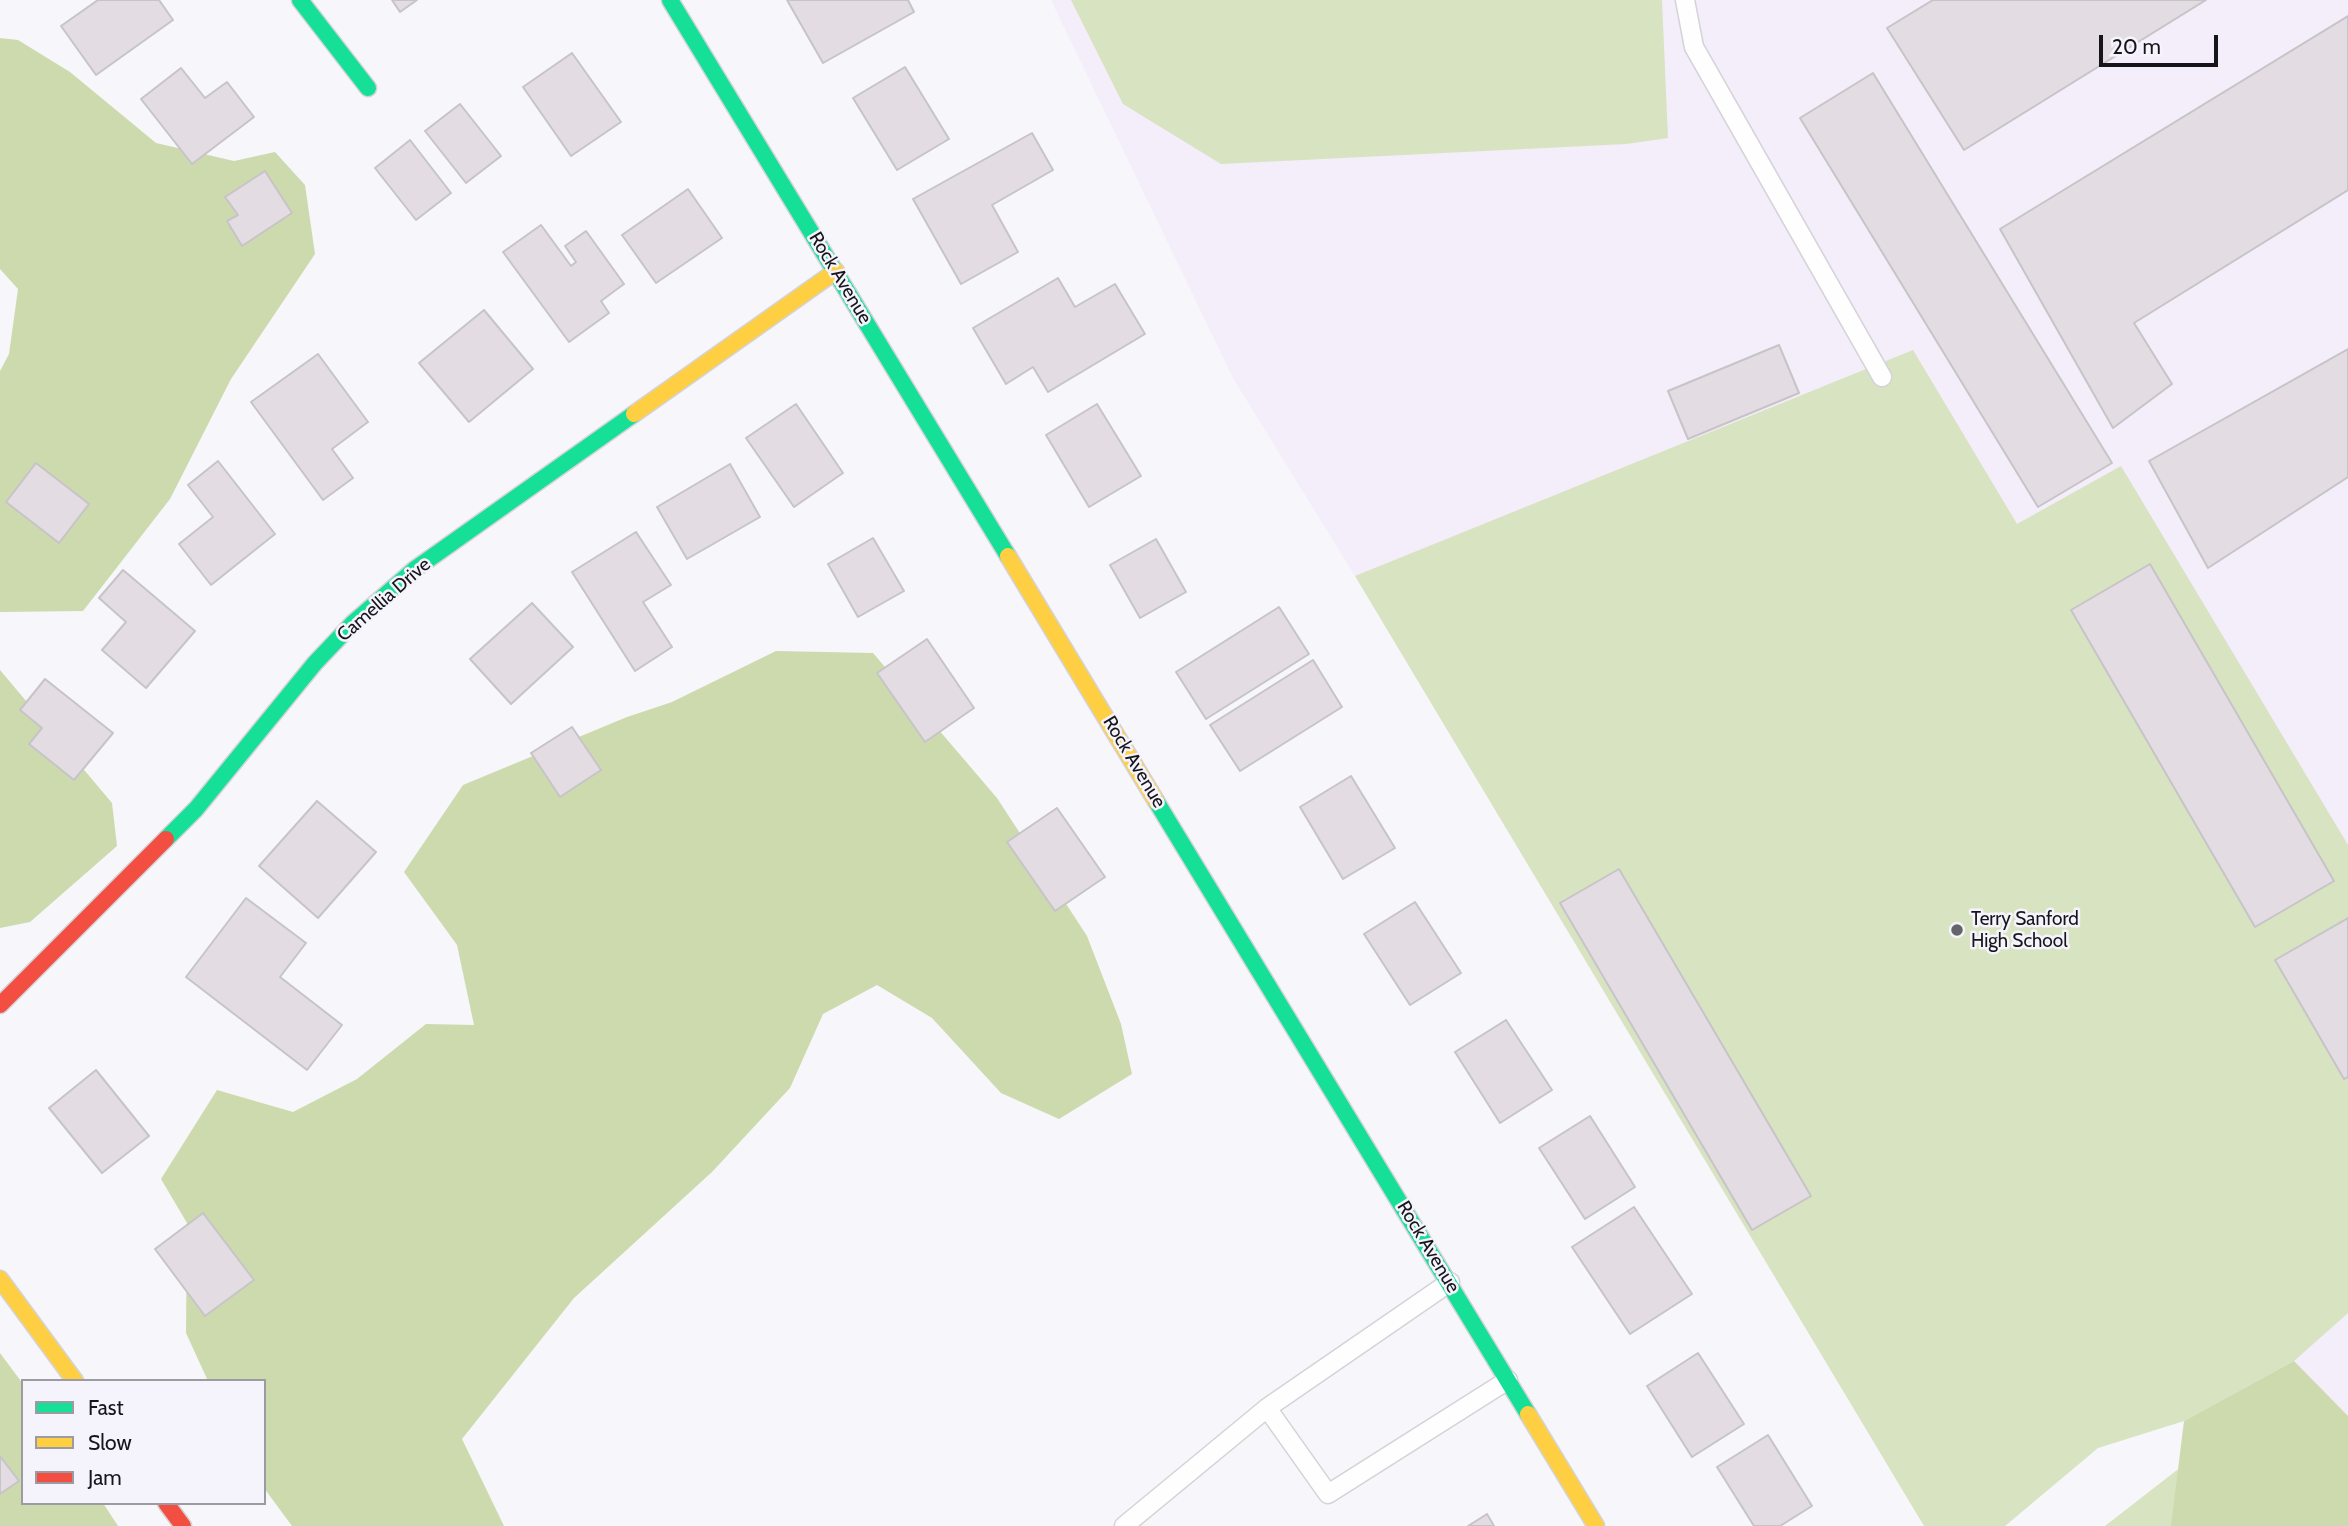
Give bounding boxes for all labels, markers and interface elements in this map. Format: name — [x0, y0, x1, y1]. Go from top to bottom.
scale bar — [2103, 21, 2222, 65]
text: 20 m — [2112, 34, 2161, 59]
street label: Rock Avenue — [804, 228, 876, 328]
street label: Camellia Drive — [333, 553, 435, 647]
street label: Rock Avenue — [1098, 712, 1170, 812]
place label: Terry Sanford High School — [1971, 908, 2079, 952]
marker: Terry Sanford High School — [1949, 922, 1965, 938]
street label: Rock Avenue — [1392, 1197, 1464, 1297]
legend — [21, 1379, 266, 1505]
text: Fast — [88, 1395, 124, 1420]
text: Slow — [88, 1430, 132, 1455]
text: Jam — [88, 1465, 122, 1490]

